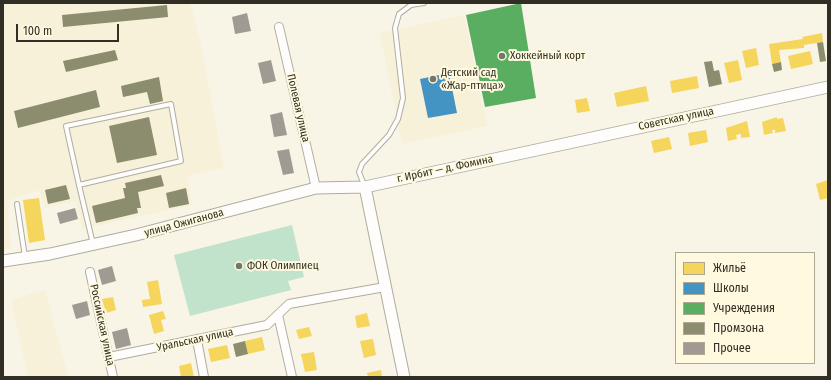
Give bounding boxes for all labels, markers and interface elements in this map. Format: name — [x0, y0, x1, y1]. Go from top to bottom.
scale bar — [18, 16, 121, 42]
text: 100 m — [23, 24, 52, 38]
place label: Хоккейный корт — [510, 49, 585, 63]
marker: Хоккейный корт — [497, 51, 507, 61]
place label: Детский сад «Жар-птица» — [441, 66, 504, 92]
street label: Полевая улица — [284, 73, 312, 143]
marker: Детский сад «Жар-птица» — [428, 74, 438, 84]
street label: Советская улица — [637, 105, 715, 133]
street label: г. Ирбит — д. Фомина — [396, 152, 494, 186]
street label: улица Ожиганова — [143, 206, 225, 240]
legend — [675, 252, 815, 364]
place label: ФОК Олимпиец — [247, 259, 319, 273]
marker: ФОК Олимпиец — [234, 261, 244, 271]
text: Жильё — [713, 261, 746, 275]
text: Школы — [713, 281, 749, 295]
street label: Российская улица — [87, 283, 117, 367]
text: Учреждения — [713, 301, 775, 315]
text: Промзона — [713, 321, 764, 335]
street label: Уральская улица — [156, 325, 234, 355]
text: Прочее — [713, 341, 751, 355]

